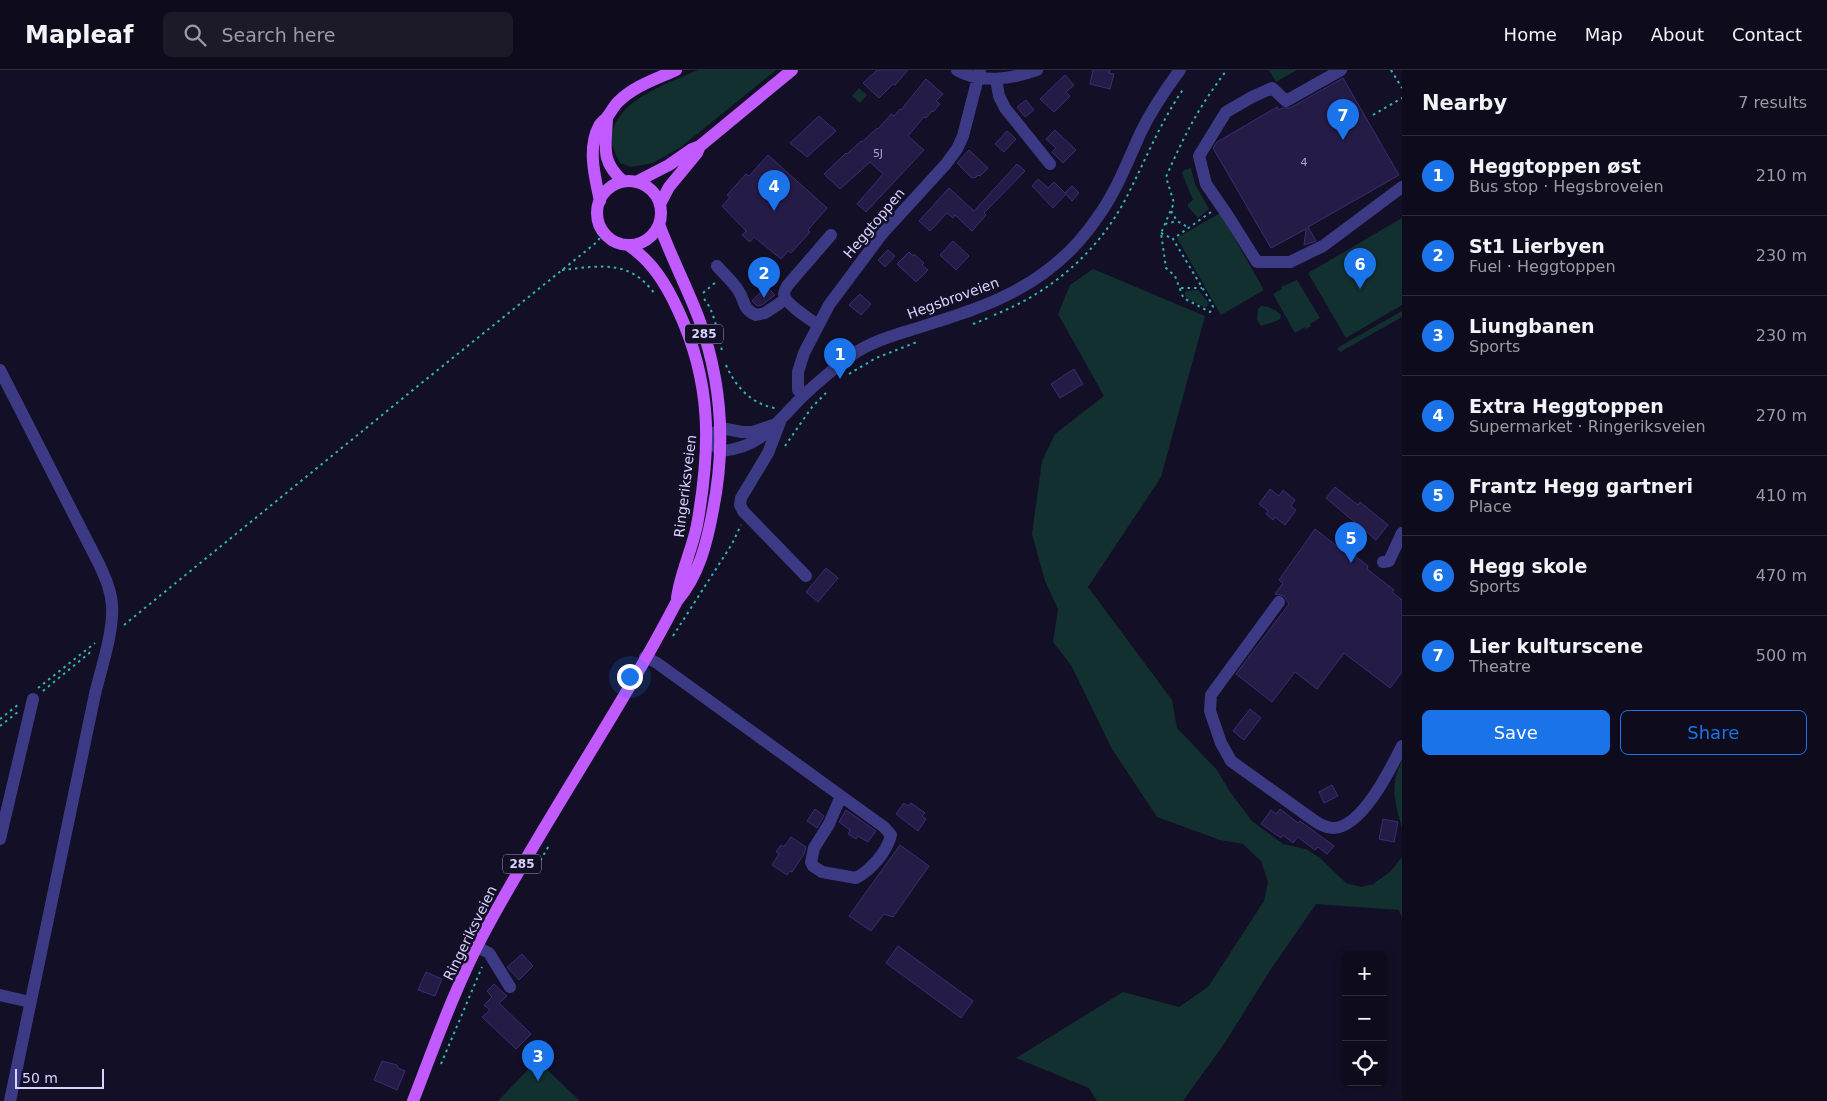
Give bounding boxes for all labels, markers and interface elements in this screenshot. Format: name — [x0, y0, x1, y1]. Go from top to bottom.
search box — [163, 12, 513, 57]
text: Mapleaf — [25, 21, 133, 49]
icon: search — [181, 21, 209, 49]
text: Search here — [221, 24, 336, 46]
text: Home — [1504, 24, 1557, 45]
text: Map — [1585, 24, 1623, 45]
text: About — [1651, 24, 1704, 45]
text: Contact — [1732, 24, 1802, 45]
text: Nearby — [1422, 91, 1507, 115]
text: 7 results — [1738, 93, 1807, 112]
pin: 7 — [1327, 99, 1359, 140]
house number: 5J — [873, 147, 883, 160]
text: Heggtoppen øst — [1469, 155, 1641, 177]
house number: 4 — [1301, 156, 1308, 169]
text: 1 — [1432, 166, 1444, 185]
text: 210 m — [1756, 166, 1807, 185]
pin: 4 — [758, 170, 790, 211]
text: Bus stop · Hegsbroveien — [1469, 177, 1664, 196]
street label: Heggtoppen — [840, 185, 908, 261]
text: St1 Lierbyen — [1469, 235, 1605, 257]
text: 2 — [1432, 246, 1444, 265]
text: 230 m — [1756, 246, 1807, 265]
pin: 6 — [1344, 248, 1376, 289]
pin: 2 — [748, 257, 780, 298]
text: Fuel · Heggtoppen — [1469, 257, 1616, 276]
street label: Hegsbroveien — [905, 274, 1001, 322]
text: Liungbanen — [1469, 315, 1595, 337]
road number: 285 — [685, 324, 723, 344]
text: 3 — [1432, 326, 1444, 345]
text: 230 m — [1756, 326, 1807, 345]
text: Sports — [1469, 337, 1520, 356]
pin: 1 — [824, 338, 856, 379]
text: Extra Heggtoppen — [1469, 395, 1664, 417]
text: 4 — [1432, 406, 1444, 425]
text: 270 m — [1756, 406, 1807, 425]
text: Supermarket · Ringeriksveien — [1469, 417, 1706, 436]
street label: Ringeriksveien — [671, 434, 699, 538]
text: Frantz Hegg gartneri — [1469, 475, 1693, 497]
text: 5 — [1432, 486, 1444, 505]
text: 410 m — [1756, 486, 1807, 505]
text: Place — [1469, 497, 1512, 516]
pin: 5 — [1335, 522, 1367, 563]
text: Hegg skole — [1469, 555, 1588, 577]
text: 6 — [1432, 566, 1444, 585]
text: 470 m — [1756, 566, 1807, 585]
text: Sports — [1469, 577, 1520, 596]
text: Lier kulturscene — [1469, 635, 1643, 657]
text: 7 — [1432, 646, 1444, 665]
text: 500 m — [1756, 646, 1807, 665]
text: Theatre — [1469, 657, 1531, 676]
your location — [617, 664, 643, 690]
button: Save — [1422, 710, 1610, 755]
button: Share — [1620, 710, 1807, 755]
road number: 285 — [503, 854, 541, 874]
street label: Ringeriksveien — [440, 883, 500, 983]
map controls — [1342, 951, 1387, 1086]
button: + — [1342, 951, 1387, 996]
button: − — [1342, 996, 1387, 1041]
pin: 3 — [522, 1040, 554, 1081]
button: locate — [1342, 1041, 1387, 1086]
scale bar — [15, 1066, 104, 1089]
text: 50 m — [22, 1070, 58, 1086]

